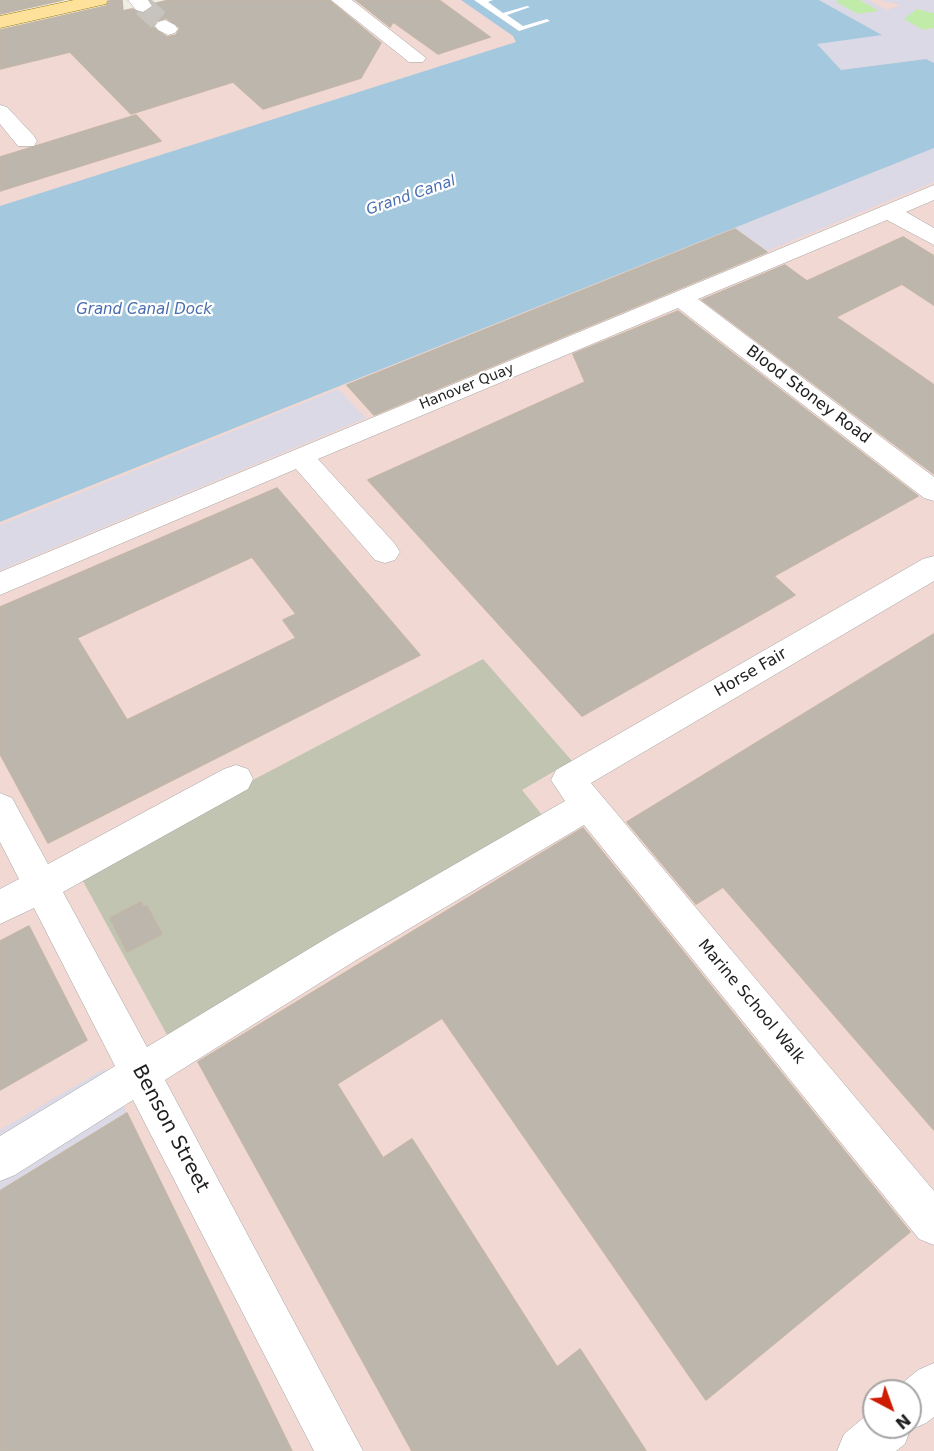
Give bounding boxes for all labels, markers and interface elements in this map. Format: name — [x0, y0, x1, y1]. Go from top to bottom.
water label: Grand Canal — [364, 172, 458, 220]
water label: Grand Canal Dock — [76, 301, 212, 319]
street label: Blood Stoney Road — [742, 342, 874, 448]
street label: Hanover Quay — [417, 360, 517, 414]
street label: Horse Fair — [711, 645, 791, 701]
street label: Marine School Walk — [693, 936, 809, 1068]
street label: Benson Street — [126, 1061, 214, 1197]
north arrow — [862, 1379, 922, 1439]
text: N — [892, 1410, 914, 1433]

